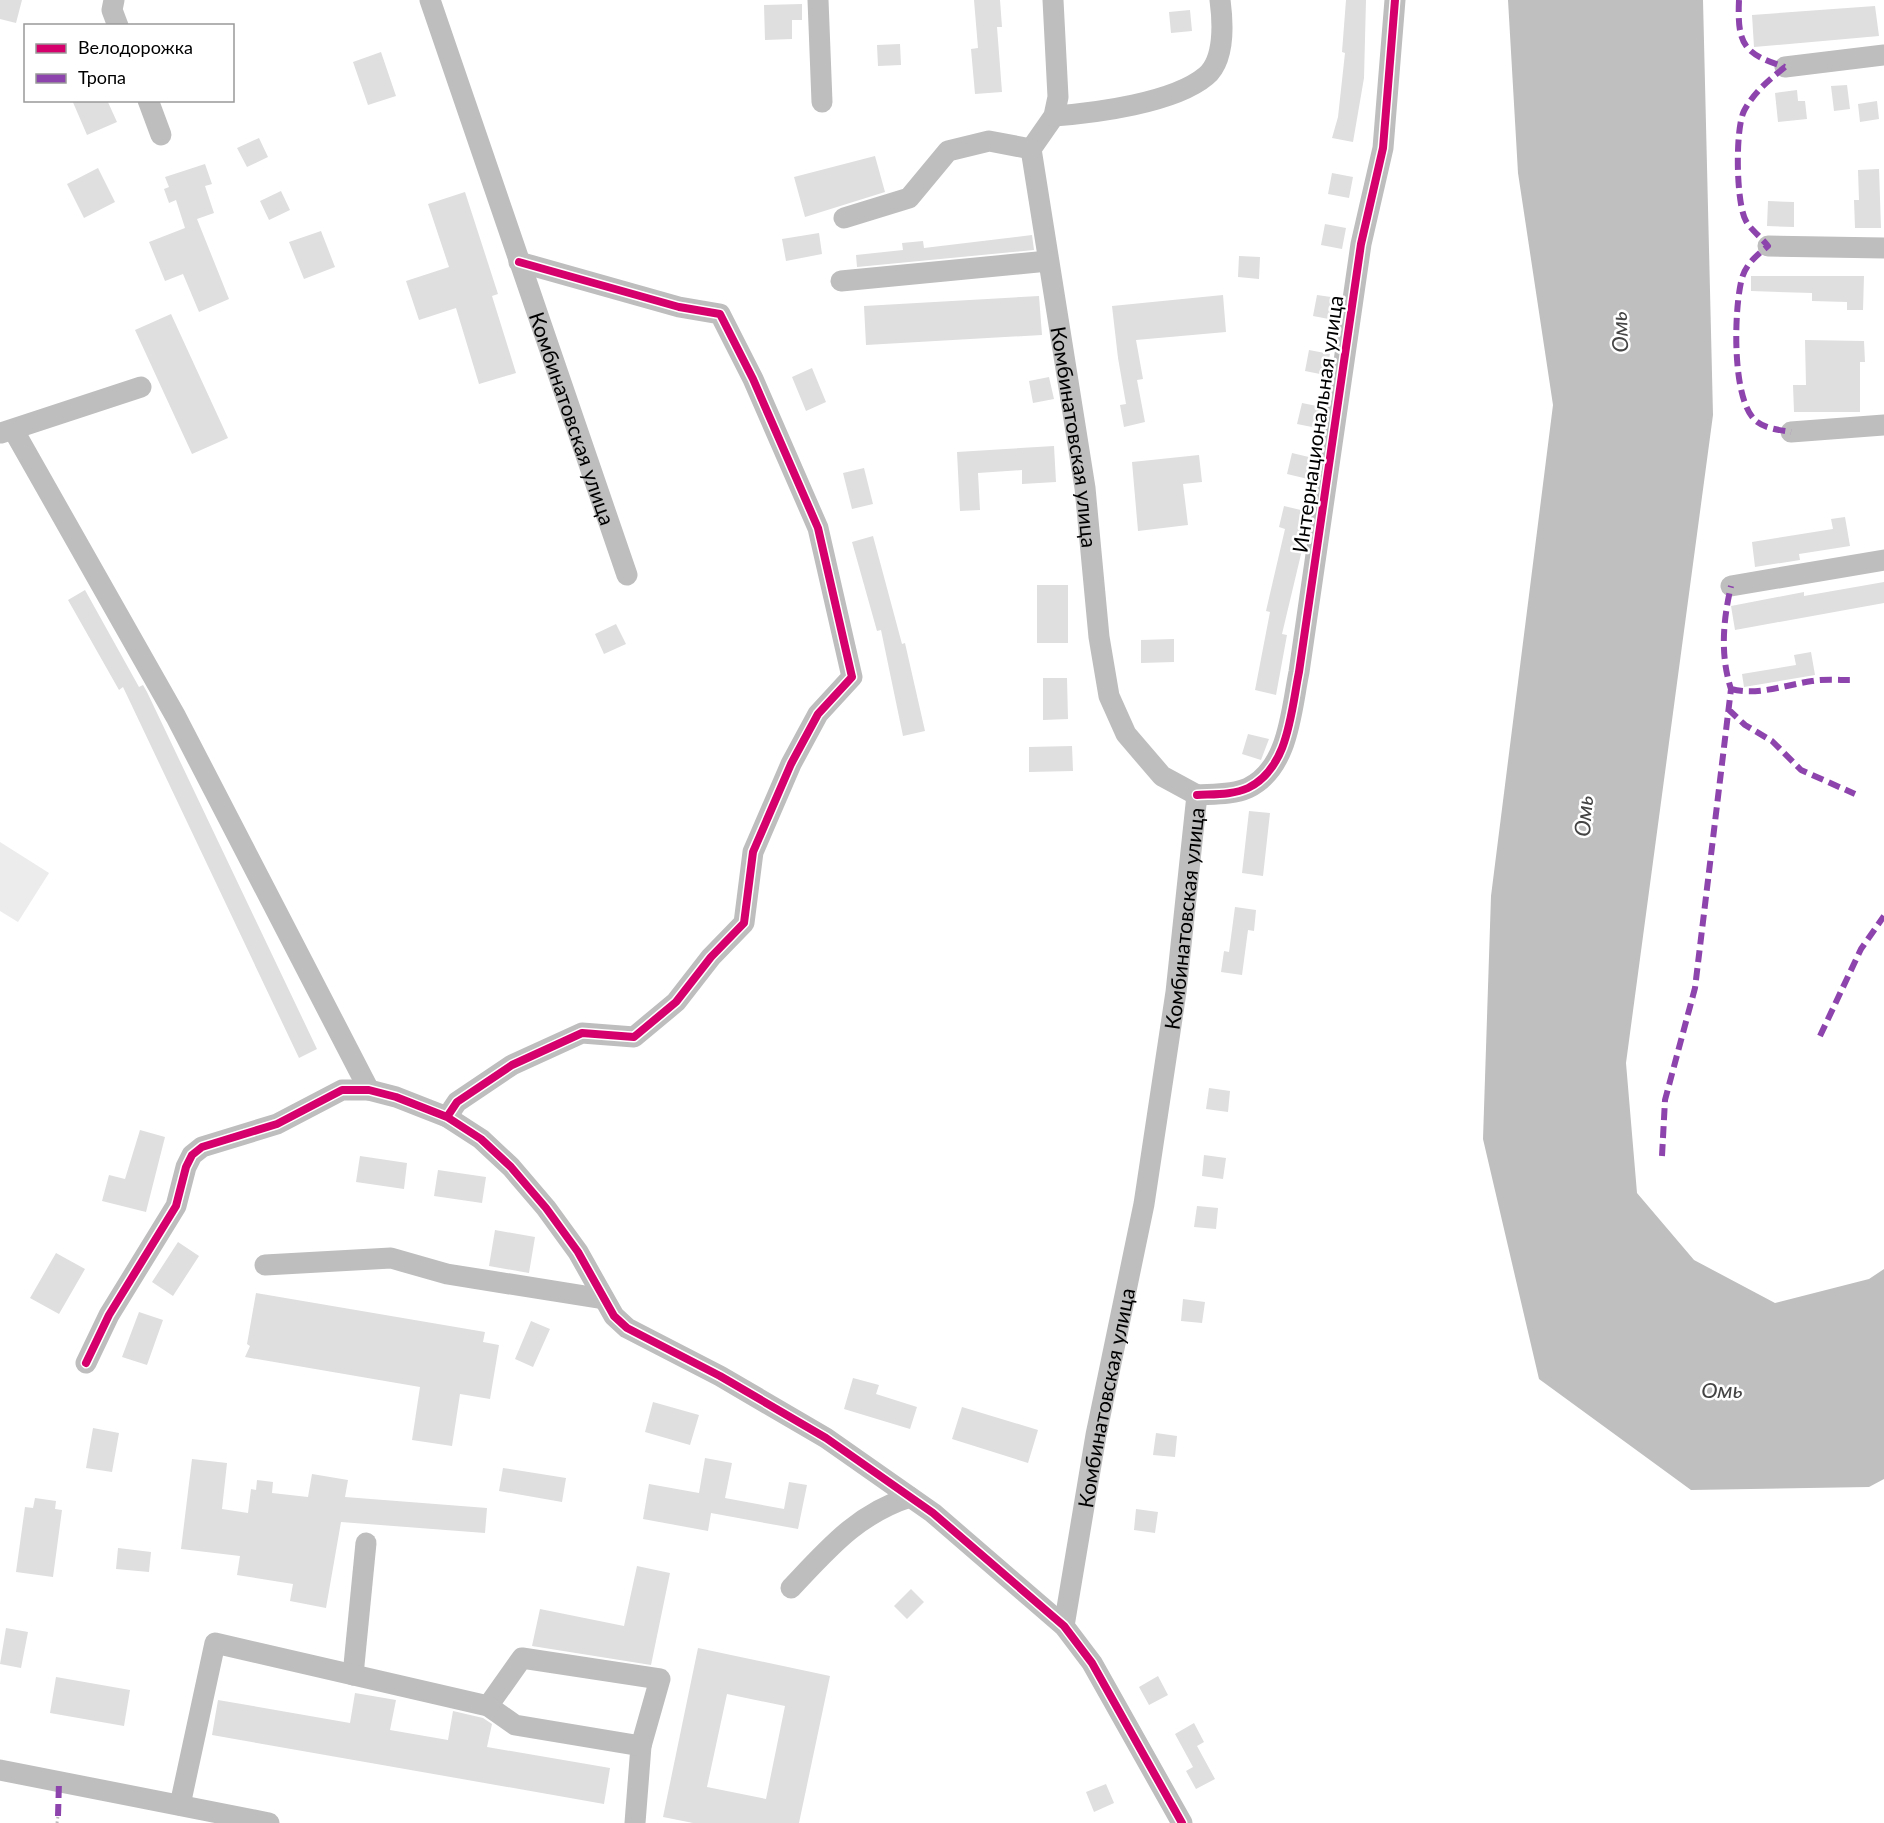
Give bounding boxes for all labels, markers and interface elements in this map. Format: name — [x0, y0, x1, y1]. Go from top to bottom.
legend — [24, 24, 234, 102]
text: Велодорожка — [78, 36, 193, 58]
text: Тропа — [78, 66, 126, 88]
street label: Интернациональная улица — [1287, 294, 1347, 554]
street label: Комбинатовская улица — [525, 308, 621, 528]
water label: Омь — [1605, 311, 1633, 353]
street label: Комбинатовская улица — [1047, 324, 1103, 549]
water label: Омь — [1568, 794, 1598, 838]
street label: Комбинатовская улица — [1158, 806, 1208, 1031]
street label: Комбинатовская улица — [1072, 1286, 1139, 1509]
water label: Омь — [1701, 1376, 1743, 1403]

